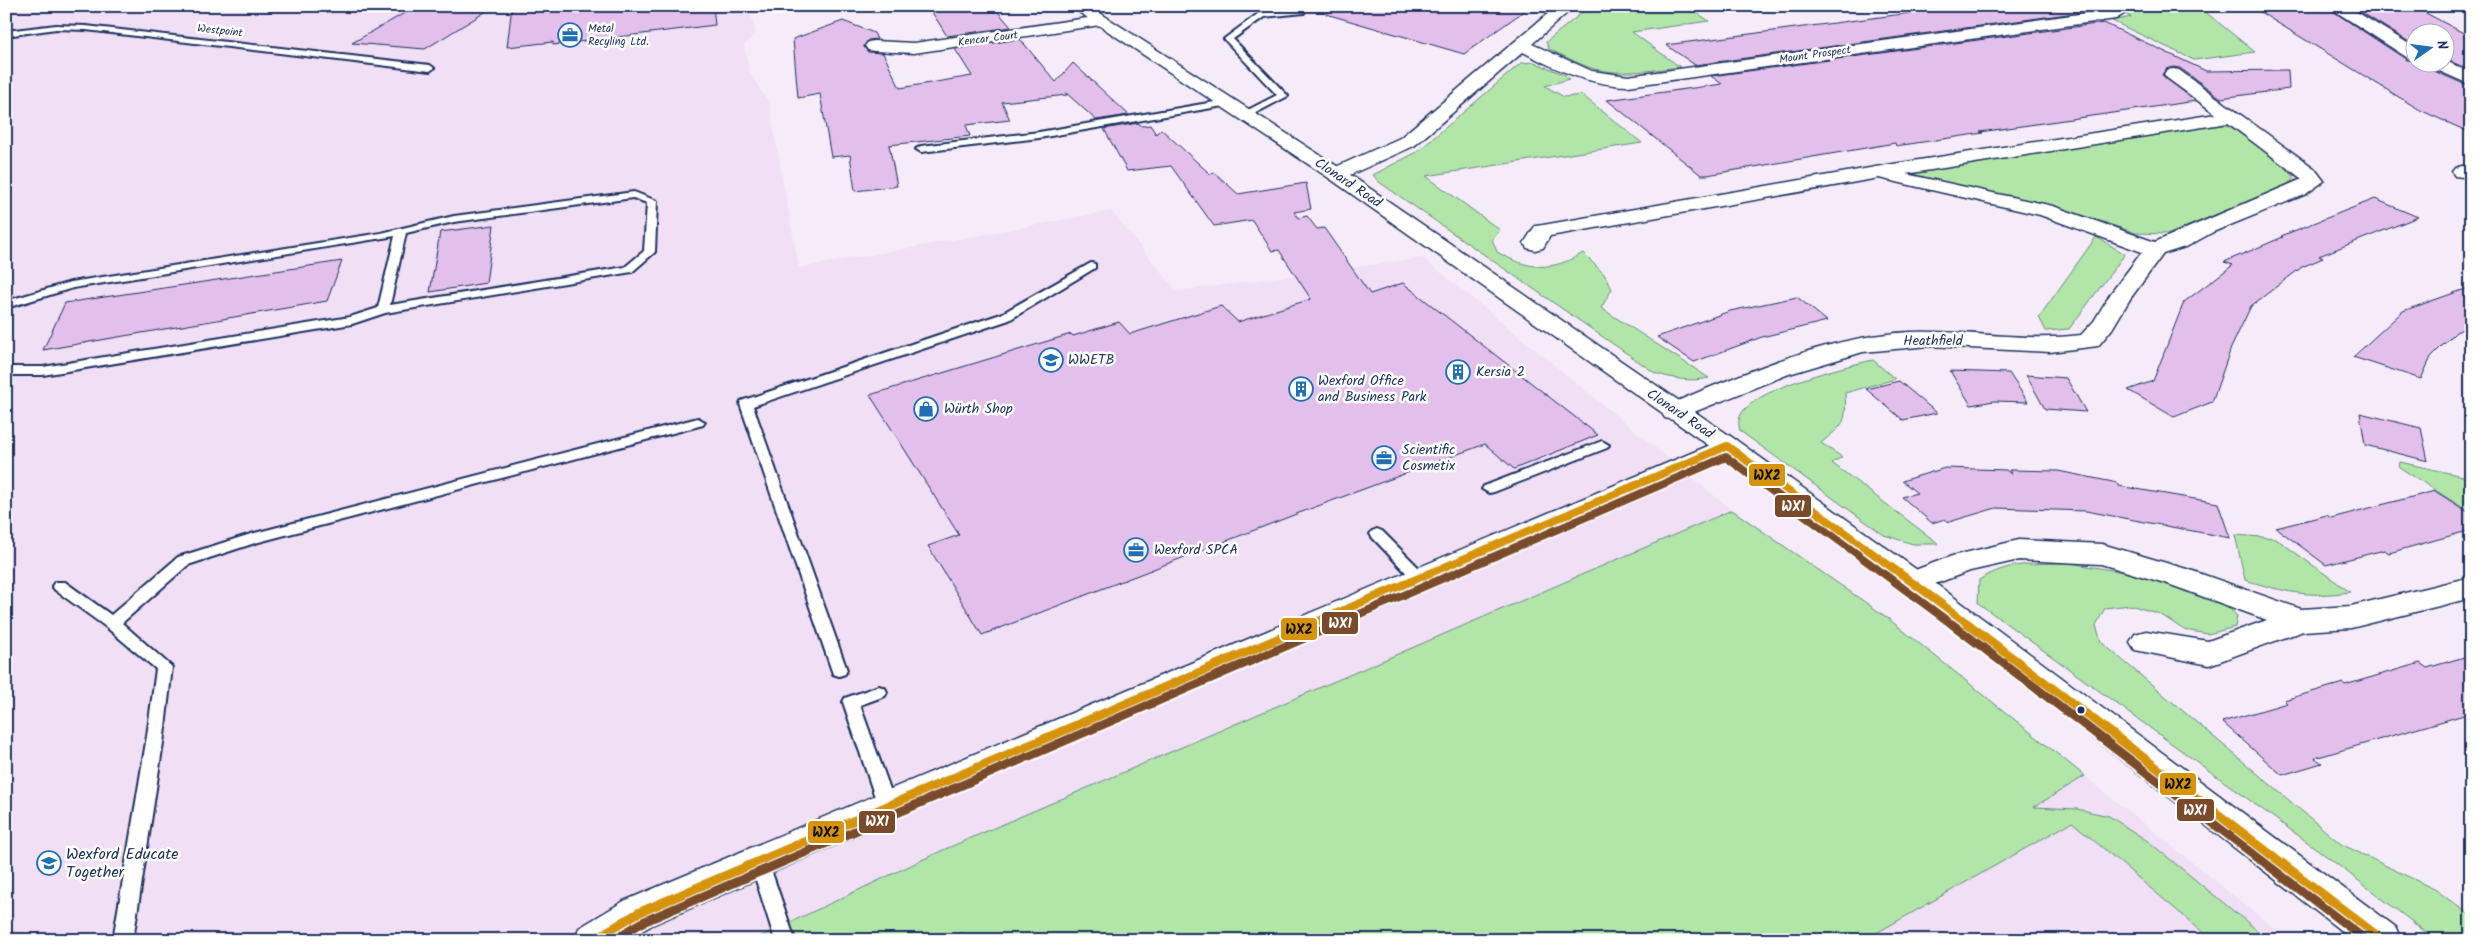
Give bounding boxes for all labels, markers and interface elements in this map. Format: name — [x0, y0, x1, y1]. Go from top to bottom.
street label: Westpoint — [196, 20, 244, 42]
place label: Metal Recyling Ltd. — [588, 20, 649, 51]
office icon: Metal Recyling Ltd. — [557, 22, 583, 48]
north arrow — [2404, 22, 2454, 72]
street label: Kencar Court — [957, 26, 1020, 52]
text: N — [2430, 38, 2453, 52]
street label: Mount Prospect — [1778, 41, 1853, 69]
street label: Clonard Road — [1310, 152, 1387, 214]
street label: Heathfield — [1903, 330, 1964, 352]
school or university icon: WWETB — [1038, 347, 1064, 373]
place label: WWETB — [1068, 349, 1115, 371]
building icon: Kersia 2 — [1445, 359, 1471, 385]
place label: Kersia 2 — [1476, 361, 1525, 383]
place label: Wexford Office and Business Park — [1318, 370, 1427, 408]
building icon: Wexford Office and Business Park — [1288, 376, 1314, 402]
street label: Clonard Road — [1642, 383, 1719, 445]
shop icon: Würth Shop — [913, 396, 939, 422]
place label: Würth Shop — [944, 398, 1013, 420]
place label: Scientific Cosmetix — [1402, 439, 1456, 477]
office icon: Scientific Cosmetix — [1371, 445, 1397, 471]
line badge: WX2 — [1748, 463, 1786, 487]
text: WX2 — [1753, 465, 1781, 487]
line badge: WX1 — [1774, 494, 1812, 518]
text: WX1 — [1781, 496, 1805, 518]
office icon: Wexford SPCA — [1123, 537, 1149, 563]
place label: Wexford SPCA — [1154, 539, 1238, 561]
line badge: WX1 — [1321, 611, 1359, 635]
text: WX1 — [1328, 613, 1352, 635]
line badge: WX2 — [1280, 617, 1318, 641]
text: WX2 — [1285, 619, 1313, 641]
unlabelled marker — [2076, 705, 2086, 715]
line badge: WX2 — [2159, 772, 2197, 796]
text: WX2 — [2164, 774, 2192, 796]
line badge: WX1 — [2176, 798, 2215, 822]
text: WX1 — [2183, 800, 2207, 822]
line badge: WX1 — [858, 810, 896, 834]
text: WX1 — [865, 811, 889, 833]
line badge: WX2 — [807, 820, 845, 844]
text: WX2 — [812, 822, 840, 844]
place label: Wexford Educate Together — [66, 842, 179, 885]
school or university icon: Wexford Educate Together — [36, 850, 62, 876]

